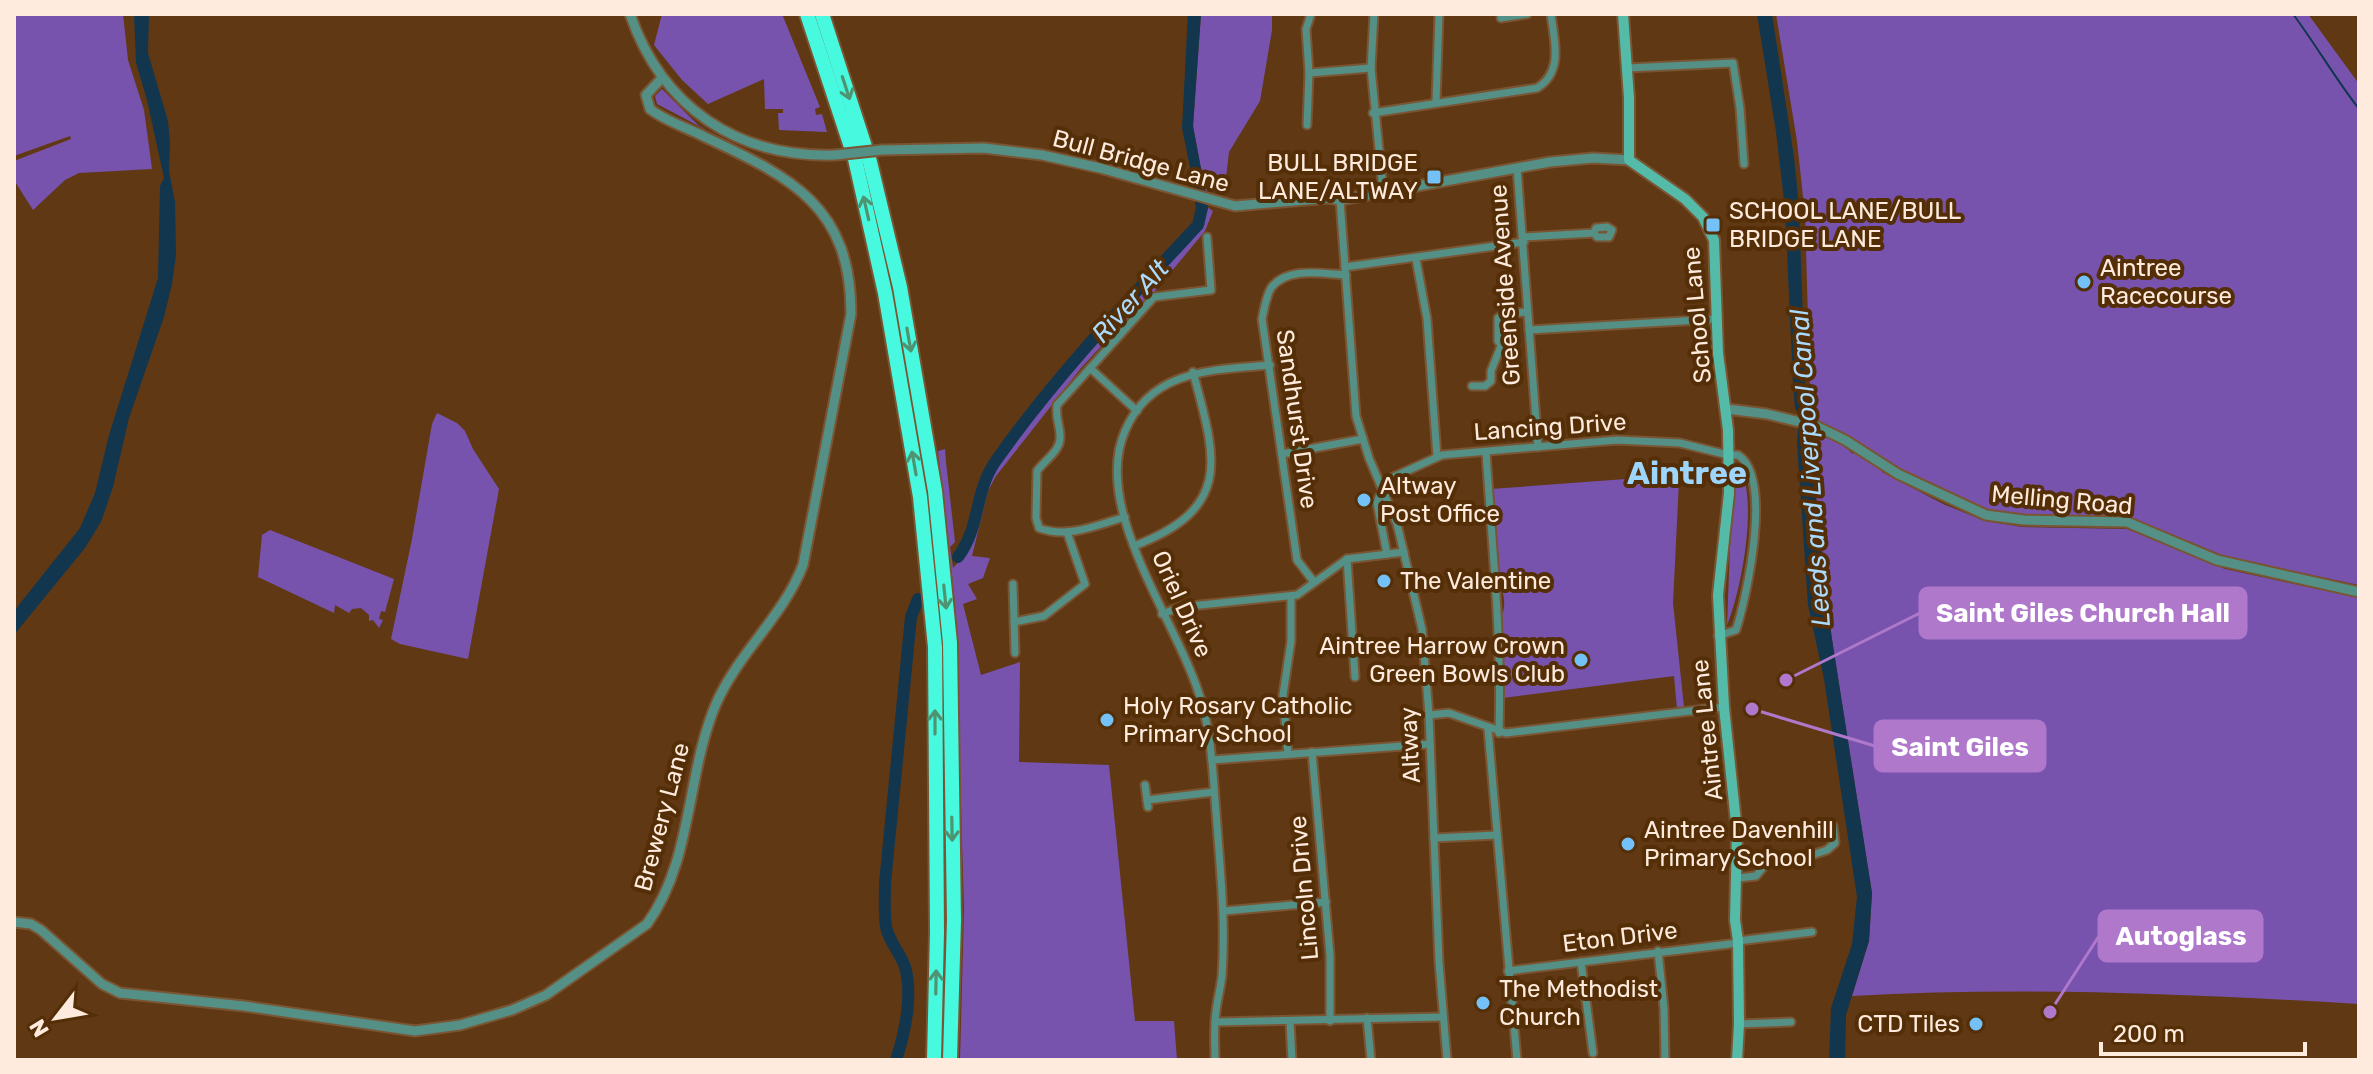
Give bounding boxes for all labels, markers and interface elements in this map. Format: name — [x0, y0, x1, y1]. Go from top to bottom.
one-way arrow — [840, 75, 854, 100]
street label: Bull Bridge Lane — [1050, 124, 1232, 198]
place label: BULL BRIDGE LANE/ALTWAY — [1258, 149, 1418, 205]
marker: BULL BRIDGE LANE/ALTWAY — [1425, 168, 1443, 186]
street label: Greenside Avenue — [1484, 183, 1526, 387]
one-way arrow — [858, 196, 873, 221]
place label: SCHOOL LANE/BULL BRIDGE LANE — [1729, 197, 1962, 253]
marker: SCHOOL LANE/BULL BRIDGE LANE — [1704, 216, 1722, 234]
street label: School Lane — [1677, 246, 1717, 384]
water label: River Alt — [1085, 253, 1176, 349]
place label: Aintree Racecourse — [2100, 254, 2232, 310]
marker: Aintree Racecourse — [2075, 273, 2093, 291]
water label: Leeds and Liverpool Canal — [1784, 308, 1837, 628]
one-way arrow — [902, 327, 917, 352]
street label: Sandhurst Drive — [1271, 328, 1323, 510]
street label: Lancing Drive — [1473, 408, 1627, 446]
one-way arrow — [906, 451, 921, 476]
district label: Aintree — [1627, 454, 1747, 492]
place label: Altway Post Office — [1380, 472, 1500, 528]
street label: Melling Road — [1990, 480, 2134, 520]
marker: Altway Post Office — [1355, 491, 1373, 509]
street label: Oriel Drive — [1146, 546, 1218, 662]
place label: The Valentine — [1400, 567, 1551, 595]
marker: The Valentine — [1375, 572, 1393, 590]
one-way arrow — [938, 583, 953, 610]
callout: Saint Giles Church Hall — [1920, 588, 2246, 638]
text: Saint Giles Church Hall — [1936, 598, 2230, 629]
place label: Aintree Harrow Crown Green Bowls Club — [1319, 632, 1565, 688]
marker: Aintree Harrow Crown Green Bowls Club — [1572, 651, 1590, 669]
street label: Aintree Lane — [1686, 658, 1728, 802]
place label: Holy Rosary Catholic Primary School — [1123, 692, 1352, 748]
street label: Altway — [1394, 706, 1426, 784]
one-way arrow — [928, 709, 943, 736]
marker: Holy Rosary Catholic Primary School — [1098, 711, 1116, 729]
callout: Saint Giles — [1875, 721, 2045, 771]
text: Saint Giles — [1891, 732, 2029, 763]
street label: Brewery Lane — [629, 740, 695, 894]
one-way arrow — [945, 815, 960, 842]
street label: Lincoln Drive — [1284, 815, 1324, 961]
place label: Aintree Davenhill Primary School — [1644, 816, 1834, 872]
marker: Aintree Davenhill Primary School — [1619, 835, 1637, 853]
callout: Autoglass — [2099, 911, 2262, 961]
street label: Eton Drive — [1561, 916, 1679, 958]
text: Autoglass — [2115, 921, 2247, 952]
one-way arrow — [928, 969, 943, 996]
place label: The Methodist Church — [1499, 975, 1658, 1031]
north arrow — [16, 978, 96, 1058]
marker: The Methodist Church — [1474, 994, 1492, 1012]
scale bar — [2101, 1006, 2305, 1056]
place label: CTD Tiles — [1857, 1010, 1960, 1038]
text: N — [24, 1014, 55, 1042]
marker: CTD Tiles — [1967, 1015, 1985, 1033]
text: 200 m — [2113, 1020, 2185, 1048]

